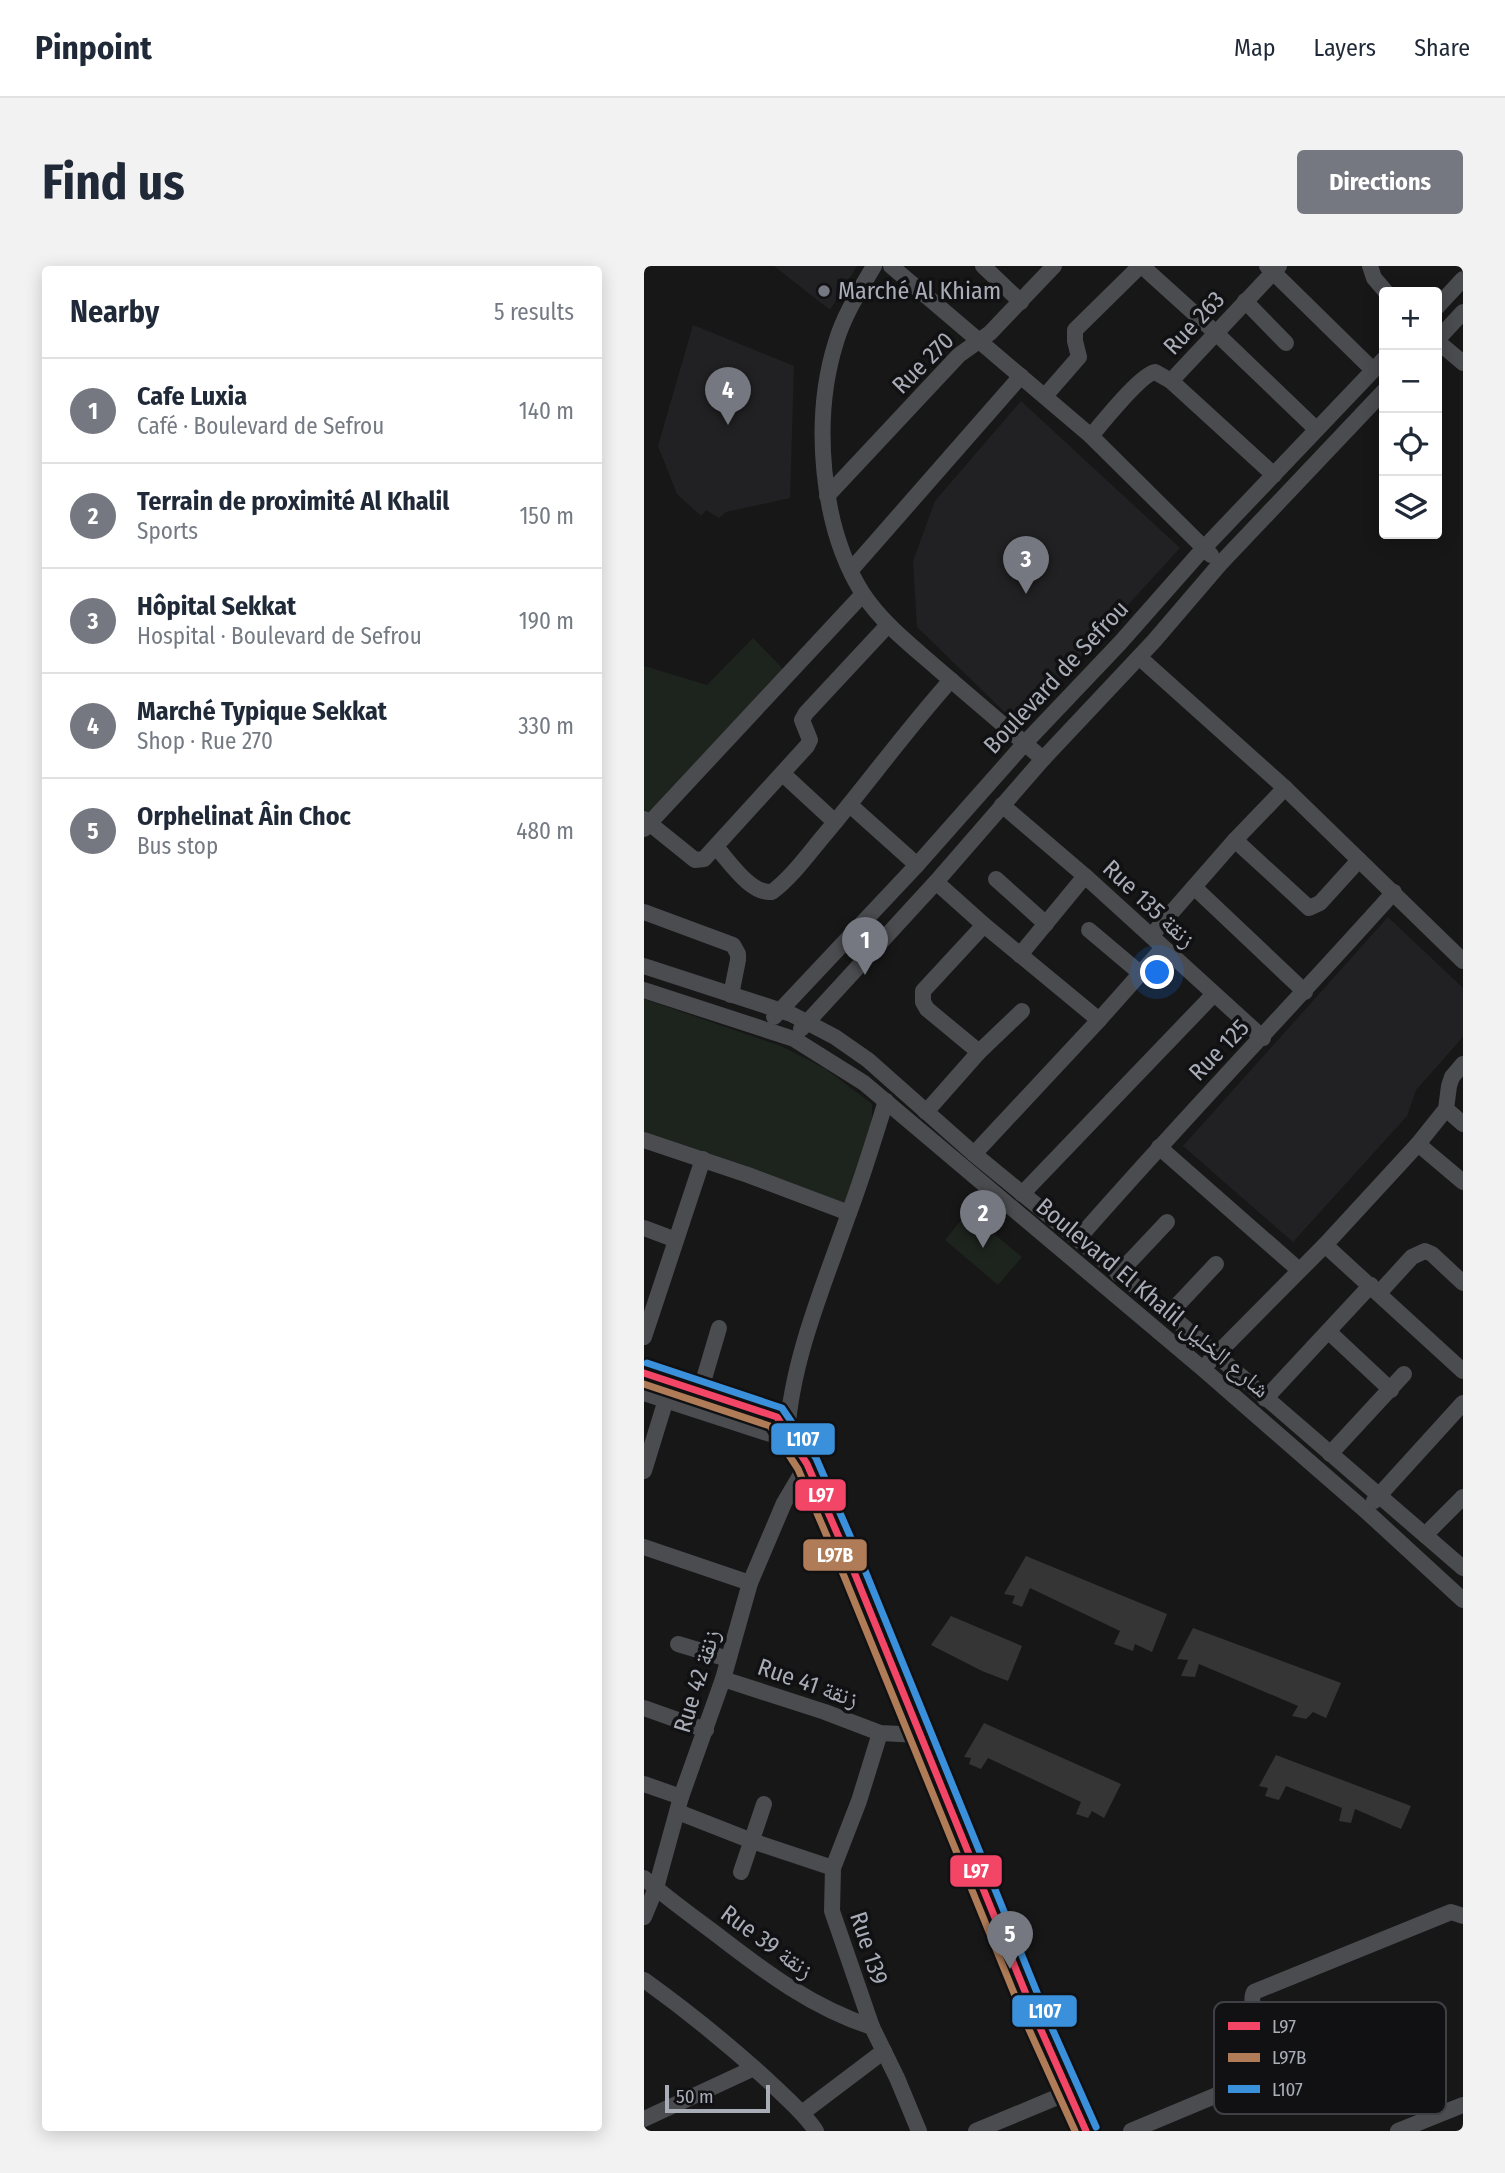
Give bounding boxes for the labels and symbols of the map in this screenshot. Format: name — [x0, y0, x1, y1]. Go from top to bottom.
place label: Marché Al Khiam — [838, 277, 1001, 305]
marker: Marché Al Khiam — [816, 283, 832, 299]
street label: Rue 263 — [1158, 286, 1230, 360]
street label: Rue 270 — [886, 326, 960, 400]
pin: 4 — [705, 367, 751, 425]
pin: 3 — [1003, 536, 1049, 594]
street label: Boulevard de Sefrou — [978, 595, 1134, 759]
street label: Rue 135 زنقة — [1097, 854, 1201, 954]
pin: 1 — [842, 917, 888, 975]
your location — [1140, 955, 1174, 989]
street label: Rue 125 — [1183, 1014, 1255, 1086]
pin: 2 — [960, 1190, 1006, 1248]
street label: Boulevard El Khalil شارع الخليل — [1030, 1192, 1275, 1405]
line badge: L107 — [770, 1422, 836, 1456]
text: L107 — [787, 1428, 819, 1451]
line badge: L97 — [794, 1478, 847, 1512]
text: L97 — [808, 1484, 834, 1507]
line badge: L97B — [802, 1538, 868, 1572]
text: L97B — [817, 1544, 853, 1567]
street label: Rue 42 زنقة — [668, 1626, 726, 1736]
street label: Rue 41 زنقة — [754, 1653, 862, 1713]
line badge: L97 — [949, 1854, 1003, 1888]
text: L97 — [963, 1860, 989, 1883]
street label: Rue 39 زنقة — [715, 1899, 819, 1985]
street label: Rue 139 — [844, 1908, 894, 1988]
pin: 5 — [987, 1911, 1033, 1969]
line badge: L107 — [1011, 1994, 1078, 2028]
text: L107 — [1029, 2000, 1061, 2023]
legend — [1214, 2002, 1446, 2114]
text: L97 — [1272, 2015, 1296, 2038]
text: L97B — [1272, 2046, 1306, 2069]
text: L107 — [1272, 2078, 1303, 2101]
scale bar — [665, 2082, 770, 2114]

